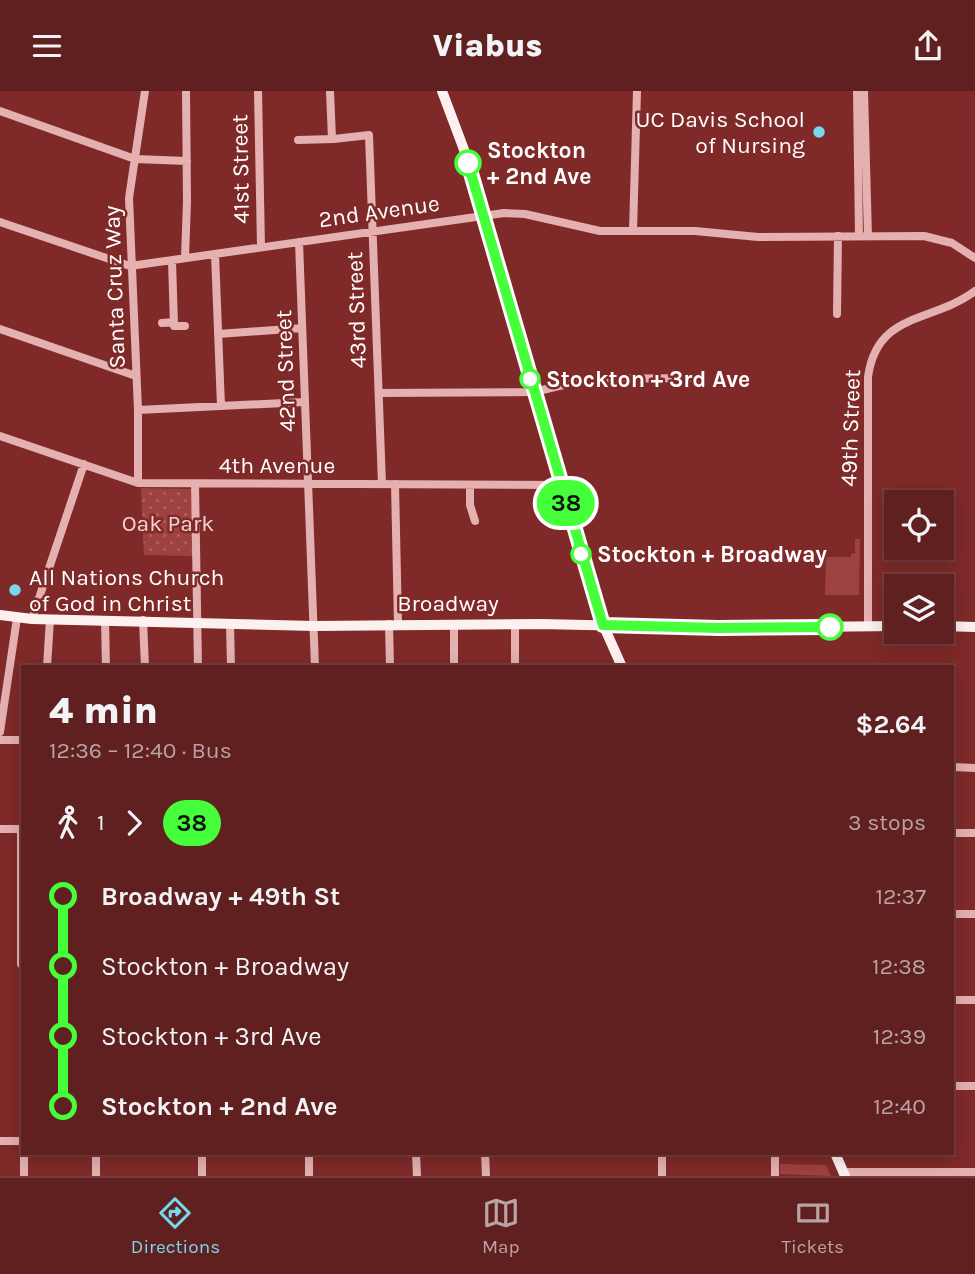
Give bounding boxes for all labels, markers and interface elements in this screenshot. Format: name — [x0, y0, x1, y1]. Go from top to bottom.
icon: menu — [28, 27, 66, 65]
text: Viabus — [432, 27, 543, 64]
icon: share — [909, 27, 947, 65]
place label: UC Davis School of Nursing — [635, 106, 805, 159]
street label: 41st Street — [226, 114, 255, 224]
marker: UC Davis School of Nursing — [811, 124, 827, 140]
place label: Stockton + 2nd Ave — [487, 137, 591, 190]
marker: Stockton + 2nd Ave — [455, 150, 481, 176]
street label: 2nd Avenue — [317, 190, 441, 233]
street label: Santa Cruz Way — [98, 205, 131, 369]
street label: 43rd Street — [341, 251, 372, 369]
street label: 42nd Street — [270, 309, 301, 433]
place label: Stockton + 3rd Ave — [546, 366, 750, 393]
marker: Stockton + 3rd Ave — [520, 369, 540, 389]
street label: 49th Street — [835, 369, 866, 487]
street label: 4th Avenue — [219, 452, 335, 479]
line badge: 38 — [534, 480, 598, 526]
text: 38 — [551, 489, 581, 517]
map controls — [884, 490, 954, 644]
button: locate — [884, 490, 954, 560]
park label: Oak Park — [122, 510, 214, 537]
place label: Stockton + Broadway — [597, 541, 827, 568]
marker: Stockton + Broadway — [571, 544, 591, 564]
place label: All Nations Church of God in Christ — [29, 564, 224, 617]
button: layers — [884, 574, 954, 644]
marker: All Nations Church of God in Christ — [7, 582, 23, 598]
street label: Broadway — [397, 590, 499, 617]
unlabelled marker — [817, 614, 843, 640]
text: 4 min — [49, 688, 158, 733]
text: $2.64 — [856, 709, 926, 740]
text: 12:36 – 12:40 · Bus — [49, 737, 232, 764]
icon: walk — [49, 804, 87, 842]
icon: forward — [115, 804, 153, 842]
text: 1 — [97, 809, 105, 836]
text: 38 — [177, 809, 207, 837]
text: 3 stops — [848, 809, 926, 836]
text: Broadway + 49th St — [101, 881, 340, 912]
text: 12:37 — [875, 883, 926, 910]
text: Stockton + Broadway — [101, 951, 349, 982]
text: 12:38 — [872, 953, 926, 980]
text: Stockton + 3rd Ave — [101, 1021, 322, 1052]
text: 12:39 — [873, 1023, 926, 1050]
text: Stockton + 2nd Ave — [101, 1091, 337, 1122]
text: 12:40 — [873, 1093, 926, 1120]
tab: Directions — [131, 1194, 220, 1258]
tab: Map — [482, 1194, 520, 1258]
tab: Tickets — [782, 1194, 844, 1258]

